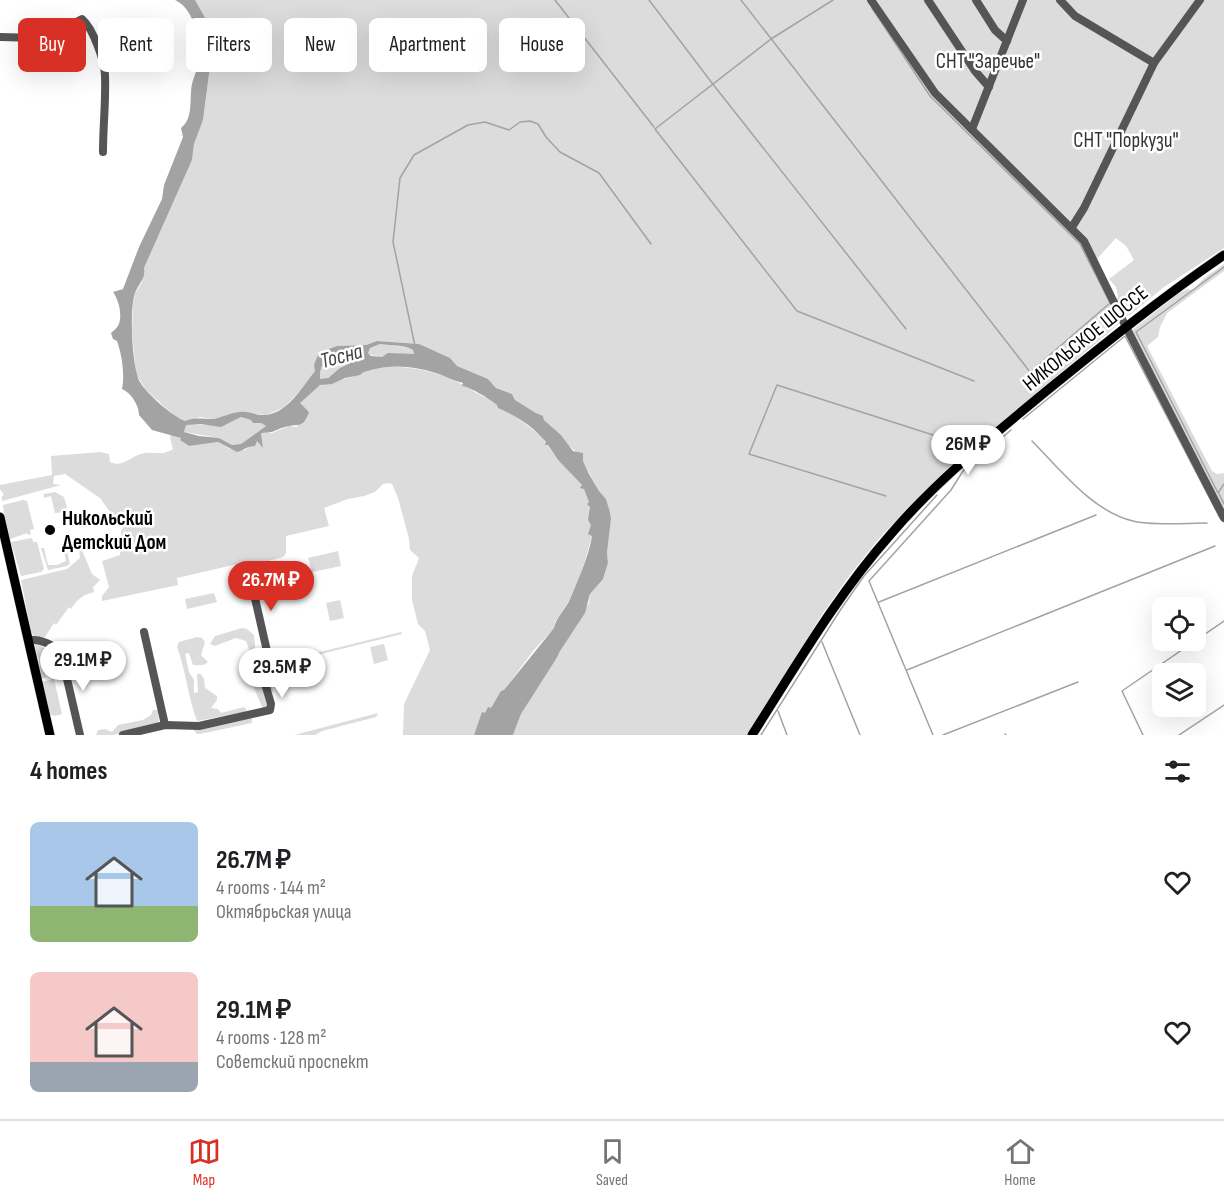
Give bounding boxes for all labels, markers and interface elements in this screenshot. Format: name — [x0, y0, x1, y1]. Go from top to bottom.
chip: Buy — [18, 18, 86, 72]
chip: Rent — [98, 18, 174, 72]
chip: Filters — [186, 18, 272, 72]
chip: New — [284, 18, 357, 72]
chip: Apartment — [369, 18, 487, 72]
chip: House — [499, 18, 585, 72]
park label: СНТ "Заречье" — [936, 49, 1040, 74]
park label: СНТ "Поркузи" — [1073, 128, 1179, 153]
street label: НИКОЛЬСКОЕ ШОССЕ — [1018, 280, 1153, 396]
water label: Тосна — [317, 338, 366, 375]
pin: 26M ₽ — [926, 425, 1010, 476]
text: 26M ₽ — [945, 432, 991, 456]
place label: Никольский Детский Дом — [62, 506, 166, 555]
marker: Никольский Детский Дом — [43, 523, 57, 537]
pin: 26.7M ₽ — [216, 561, 326, 612]
text: 26.7M ₽ — [242, 568, 300, 592]
map controls — [1152, 597, 1206, 717]
button: locate — [1152, 597, 1206, 651]
pin: 29.1M ₽ — [28, 641, 138, 692]
text: 29.1M ₽ — [54, 648, 112, 672]
pin: 29.5M ₽ — [227, 648, 337, 699]
text: 29.5M ₽ — [253, 655, 311, 679]
button: layers — [1152, 663, 1206, 717]
icon: filters — [1161, 755, 1194, 788]
text: 4 homes — [30, 756, 107, 787]
text: 26.7M ₽ — [216, 845, 291, 876]
icon: home — [78, 846, 150, 918]
icon: heart — [1161, 866, 1194, 899]
text: 4 rooms · 144 m² — [216, 876, 326, 900]
text: Октябрьская улица — [216, 900, 352, 924]
text: 29.1M ₽ — [216, 995, 291, 1026]
icon: home — [78, 996, 150, 1068]
icon: heart — [1161, 1016, 1194, 1049]
text: 4 rooms · 128 m² — [216, 1026, 326, 1050]
text: Советский проспект — [216, 1050, 368, 1074]
tab: Map — [188, 1135, 221, 1190]
tab: Saved — [596, 1135, 629, 1190]
tab: Home — [1004, 1135, 1037, 1190]

